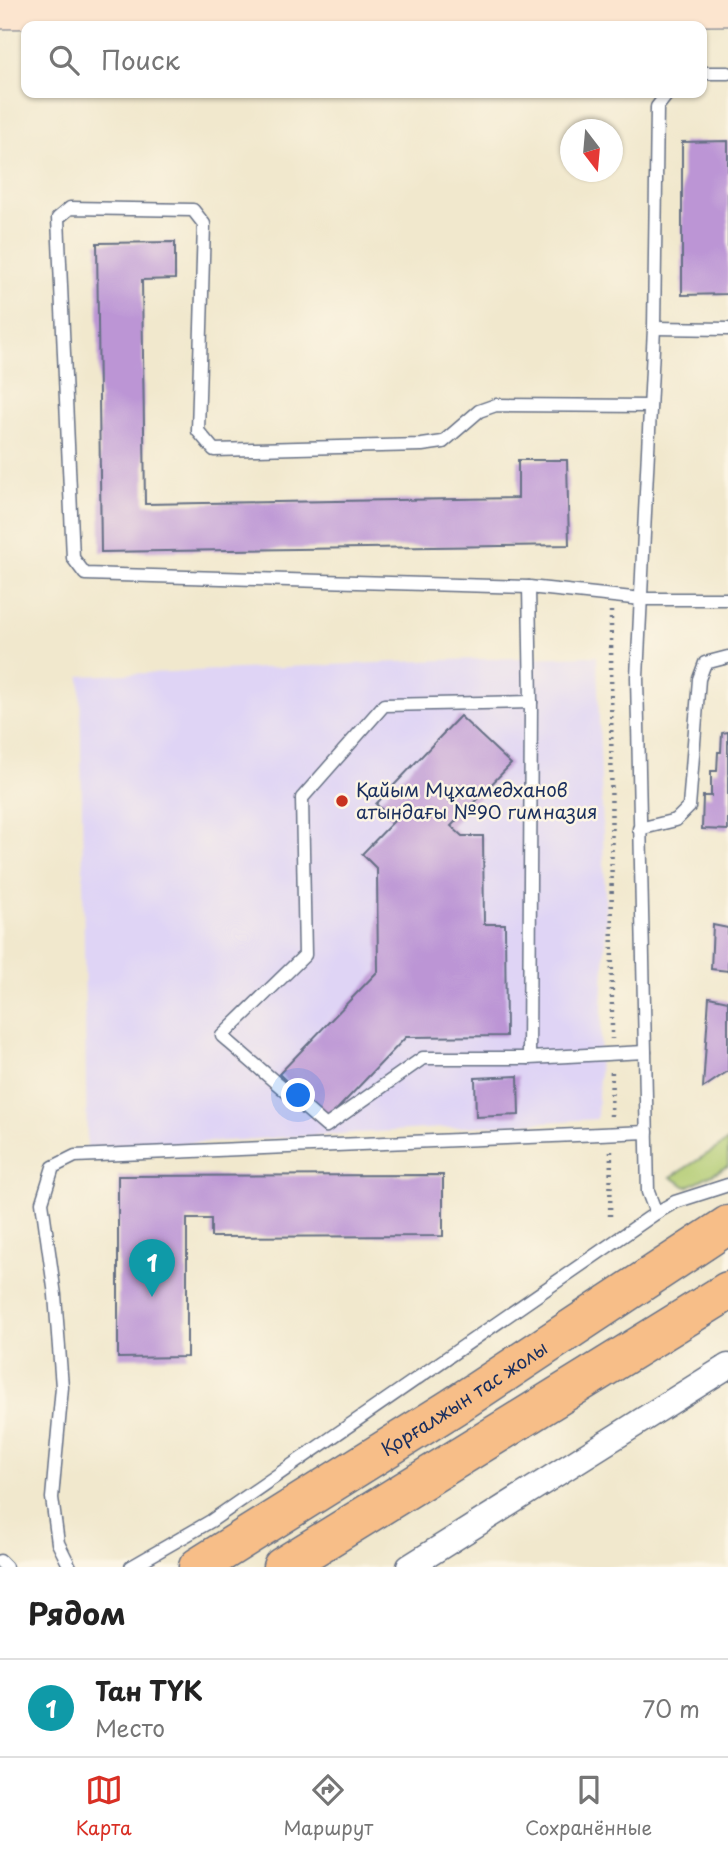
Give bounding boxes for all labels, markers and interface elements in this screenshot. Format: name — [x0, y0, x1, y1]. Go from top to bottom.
search box — [21, 21, 707, 98]
text: Поиск — [101, 40, 180, 79]
icon: search — [45, 41, 83, 79]
north arrow — [560, 119, 623, 182]
place label: Қайым Мұхамедханов атындағы №90 гимназия — [356, 775, 598, 825]
marker: Қайым Мұхамедханов атындағы №90 гимназия — [334, 793, 350, 809]
your location — [281, 1078, 315, 1112]
pin: 1 — [129, 1239, 175, 1297]
street label: Қорғалжын тас жолы — [375, 1333, 553, 1462]
text: Рядом — [28, 1590, 126, 1635]
text: Тан ТҮК — [95, 1671, 203, 1710]
text: 1 — [46, 1691, 57, 1726]
text: 70 m — [642, 1691, 700, 1726]
text: Место — [95, 1710, 165, 1745]
tab: Карта — [76, 1771, 132, 1841]
tab: Маршрут — [283, 1771, 373, 1841]
tab: Сохранённые — [525, 1771, 652, 1841]

